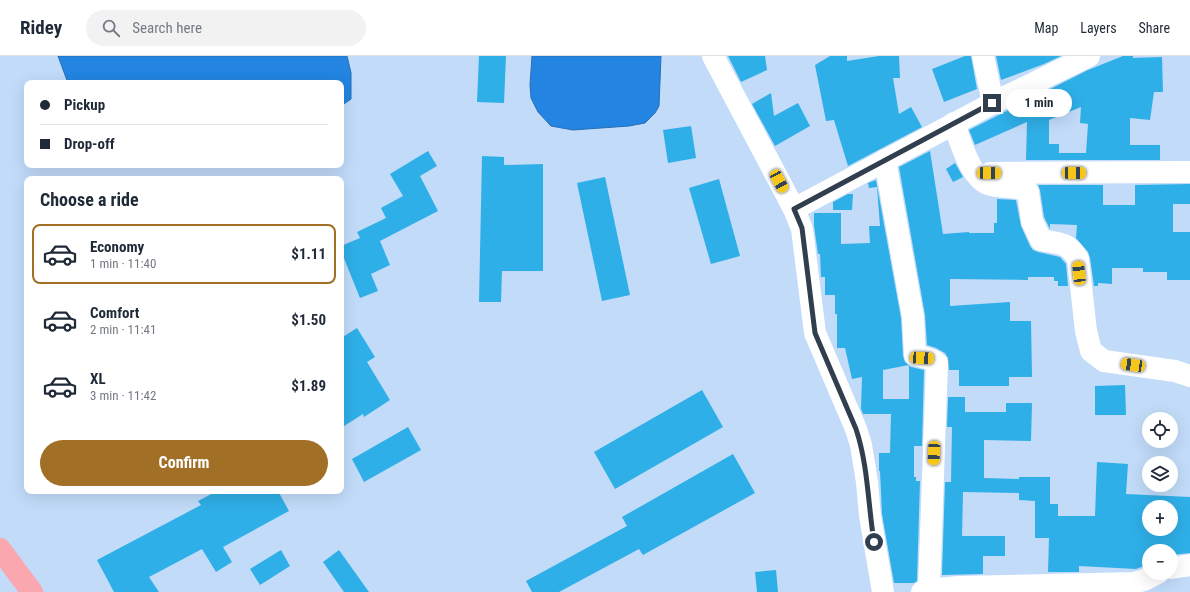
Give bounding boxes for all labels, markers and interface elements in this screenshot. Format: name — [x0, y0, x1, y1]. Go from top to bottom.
search box — [86, 10, 366, 46]
text: Ridey — [20, 16, 62, 39]
icon: search — [100, 17, 122, 39]
text: Search here — [132, 19, 202, 37]
text: Map — [1034, 20, 1058, 36]
text: Layers — [1080, 20, 1117, 36]
text: Share — [1139, 20, 1170, 36]
callout: 1 min — [1006, 89, 1072, 117]
route end — [983, 94, 1001, 112]
text: 1 min — [1025, 95, 1053, 110]
text: Pickup — [64, 96, 105, 114]
text: Drop-off — [64, 135, 115, 153]
car — [977, 167, 1001, 179]
car — [1062, 167, 1086, 179]
car — [768, 168, 790, 194]
text: Choose a ride — [40, 189, 139, 210]
icon: car — [42, 236, 78, 272]
text: Economy — [90, 238, 144, 256]
text: $1.11 — [291, 245, 326, 263]
text: 1 min · 11:40 — [90, 256, 156, 271]
car — [1072, 260, 1086, 286]
icon: car — [42, 302, 78, 338]
text: Comfort — [90, 304, 139, 322]
text: $1.50 — [291, 311, 326, 329]
text: 2 min · 11:41 — [90, 322, 156, 337]
car — [910, 351, 934, 365]
car — [1120, 357, 1146, 373]
icon: car — [42, 368, 78, 404]
text: XL — [90, 370, 106, 388]
text: $1.89 — [291, 377, 326, 395]
text: 3 min · 11:42 — [90, 388, 156, 403]
map controls — [1142, 412, 1178, 580]
button: locate — [1142, 412, 1178, 448]
button: Confirm — [40, 440, 328, 486]
car — [928, 441, 940, 465]
button: layers — [1142, 456, 1178, 492]
button: + — [1142, 500, 1178, 536]
route start — [865, 533, 883, 551]
button: − — [1142, 544, 1178, 580]

